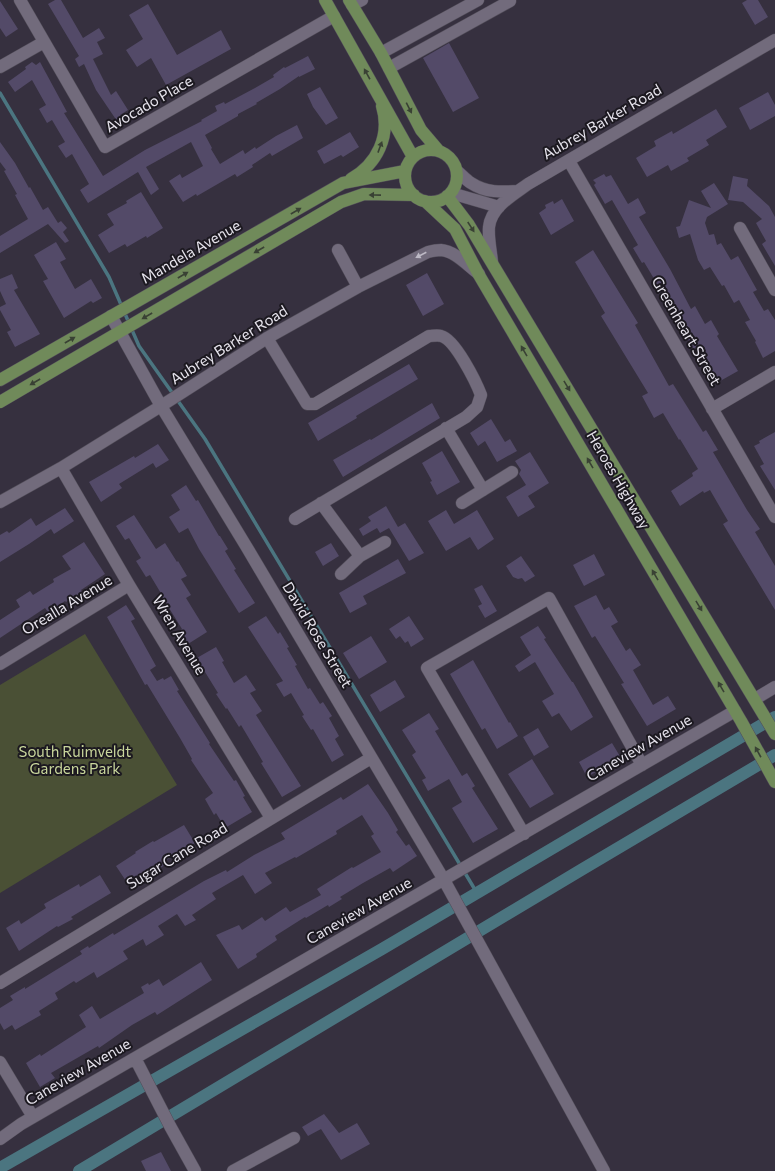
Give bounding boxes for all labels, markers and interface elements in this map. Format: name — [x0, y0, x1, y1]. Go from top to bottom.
one-way arrow — [364, 68, 370, 79]
street label: Avocado Place — [101, 71, 196, 136]
street label: Aubrey Barker Road — [539, 80, 664, 163]
one-way arrow — [406, 102, 412, 113]
one-way arrow — [377, 141, 383, 153]
one-way arrow — [369, 191, 381, 198]
one-way arrow — [290, 207, 302, 214]
street label: Mandela Avenue — [138, 215, 243, 287]
one-way arrow — [467, 222, 475, 232]
one-way arrow — [254, 246, 264, 254]
one-way arrow — [415, 252, 427, 258]
one-way arrow — [177, 271, 189, 278]
street label: Greenheart Street — [648, 273, 725, 388]
street label: Aubrey Barker Road — [167, 301, 290, 387]
one-way arrow — [141, 312, 153, 319]
one-way arrow — [64, 336, 76, 343]
one-way arrow — [520, 345, 527, 357]
one-way arrow — [29, 378, 41, 385]
one-way arrow — [563, 380, 570, 392]
street label: Heroes Highway — [583, 427, 654, 532]
one-way arrow — [586, 457, 593, 469]
one-way arrow — [652, 569, 659, 581]
street label: Orealla Avenue — [18, 570, 115, 638]
street label: David Rose Street — [279, 578, 357, 691]
street label: Wren Avenue — [149, 591, 211, 678]
one-way arrow — [695, 600, 702, 612]
one-way arrow — [717, 682, 725, 692]
street label: Caneview Avenue — [583, 710, 694, 785]
park label: South Ruimveldt Gardens Park — [19, 742, 131, 777]
one-way arrow — [754, 746, 761, 757]
street label: Sugar Cane Road — [123, 818, 230, 892]
street label: Caneview Avenue — [303, 873, 414, 948]
street label: Caneview Avenue — [22, 1034, 133, 1109]

